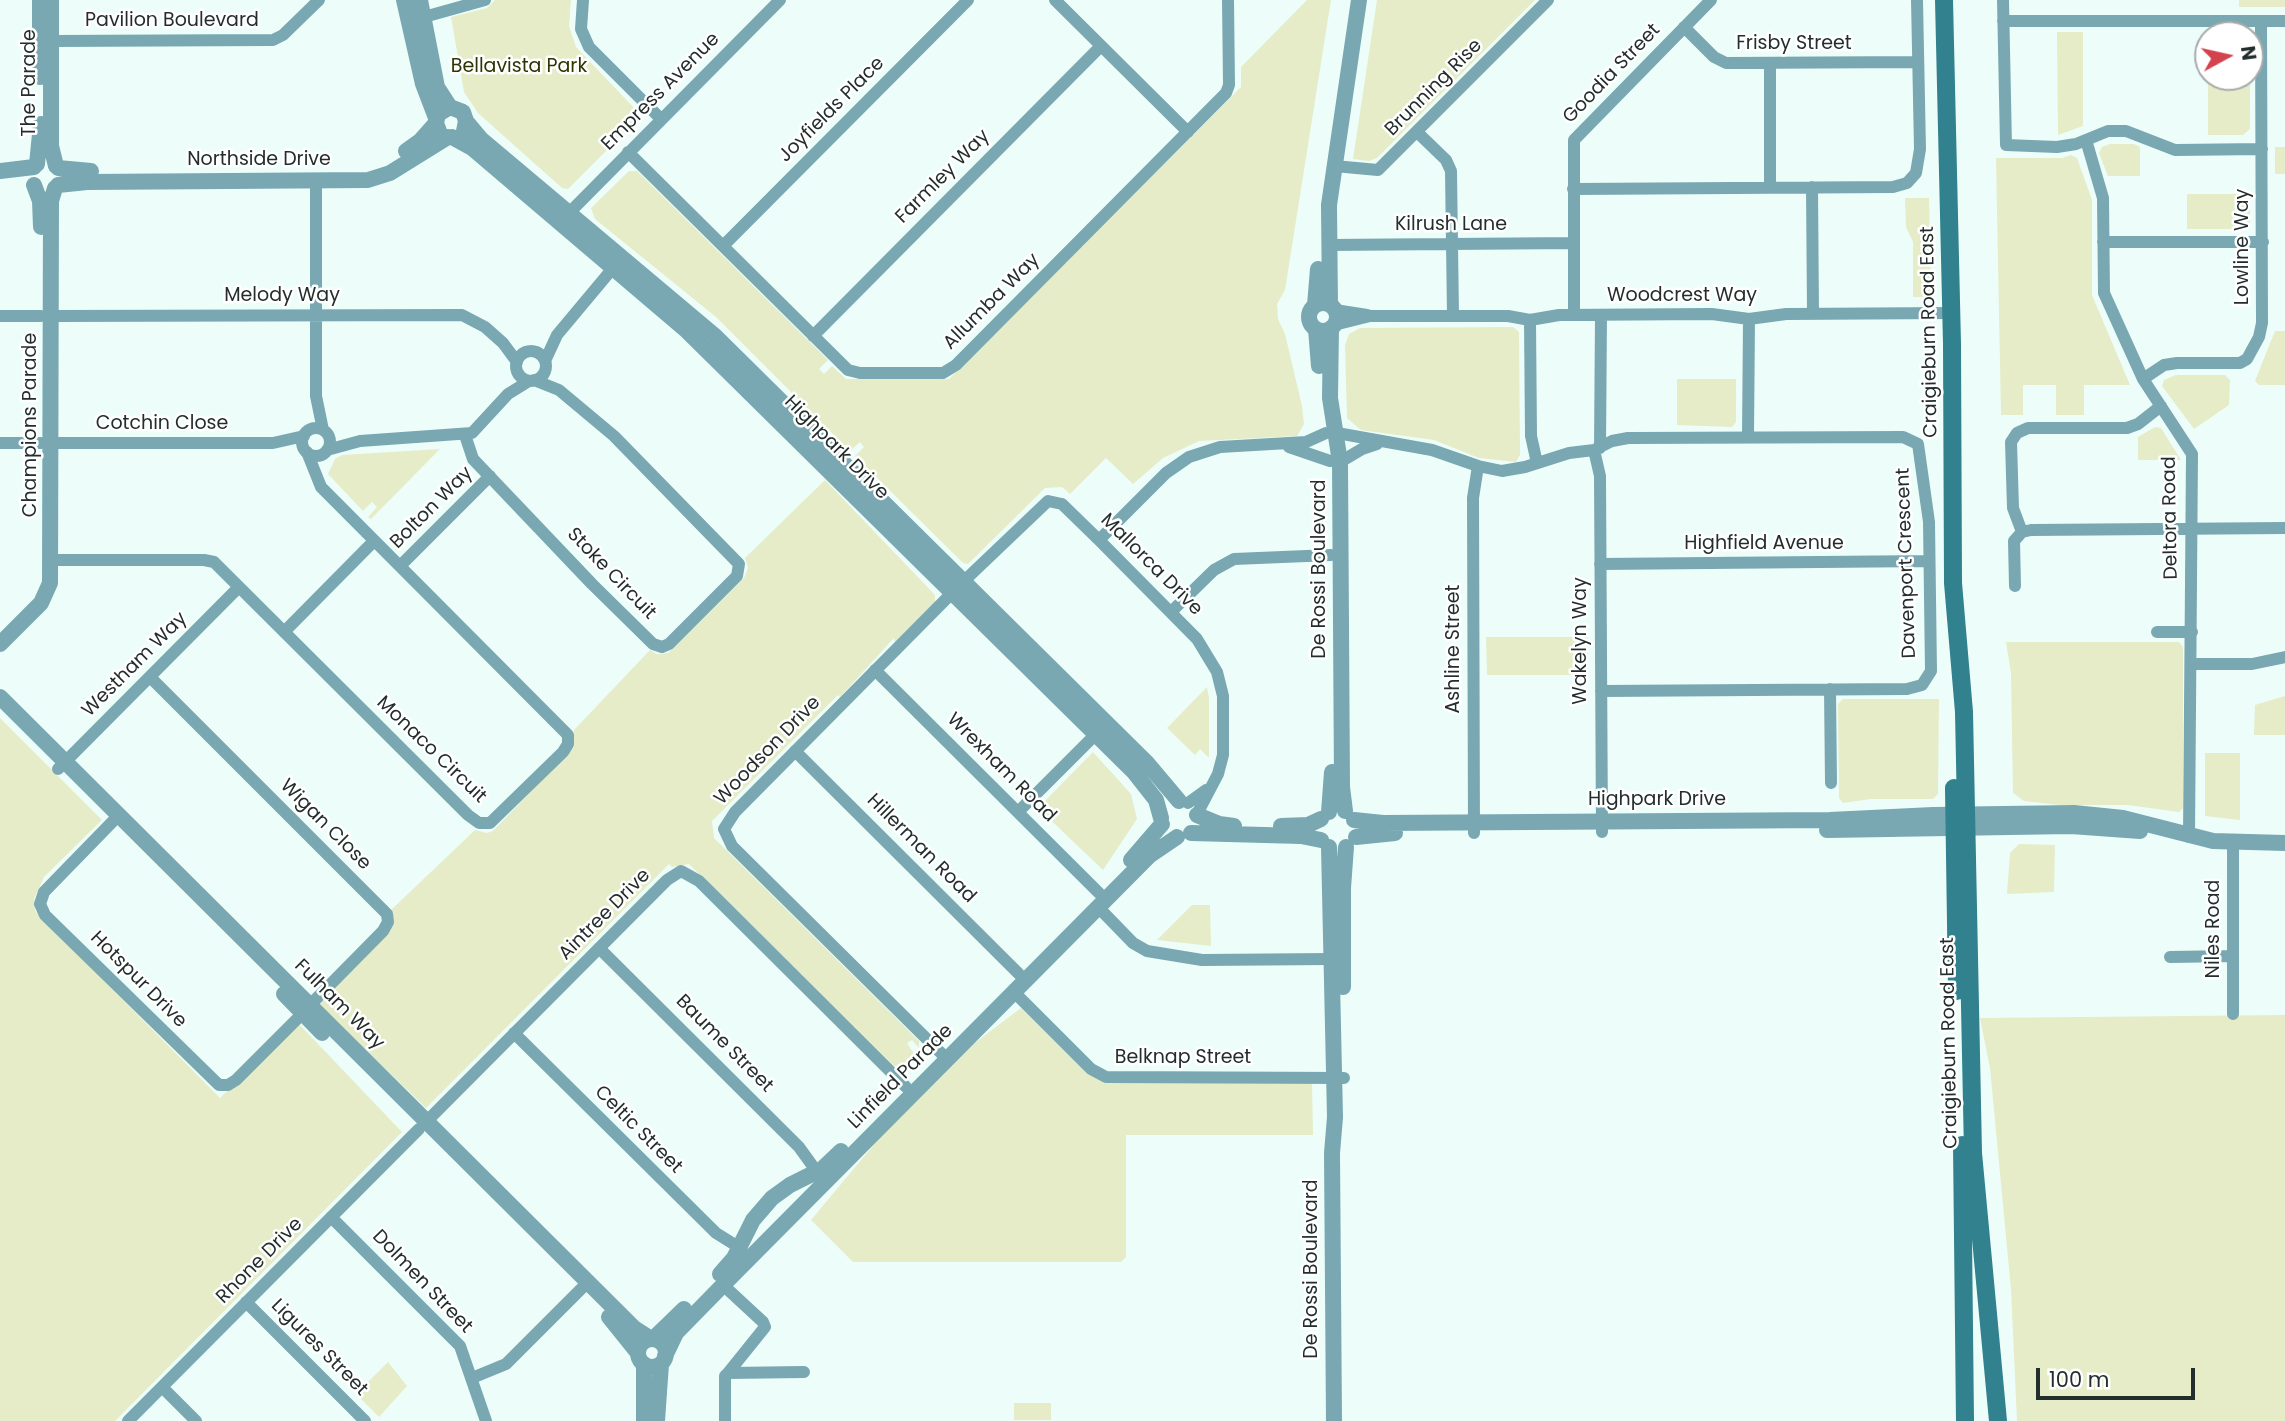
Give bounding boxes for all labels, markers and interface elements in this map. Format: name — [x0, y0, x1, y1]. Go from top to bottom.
street label: Pavilion Boulevard — [85, 10, 259, 32]
street label: Goodia Street — [1559, 19, 1665, 129]
north arrow — [2194, 21, 2264, 91]
street label: Empress Avenue — [597, 28, 725, 156]
street label: The Parade — [19, 29, 41, 137]
street label: Frisby Street — [1736, 33, 1852, 55]
street label: Brunning Rise — [1381, 35, 1487, 141]
text: N — [2234, 44, 2263, 62]
street label: Joyfields Place — [774, 52, 890, 168]
park label: Bellavista Park — [451, 56, 587, 78]
street label: Farmley Way — [891, 125, 995, 229]
street label: Northside Drive — [187, 149, 331, 171]
street label: Lowline Way — [2232, 189, 2254, 305]
street label: Kilrush Lane — [1395, 214, 1507, 236]
street label: Craigieburn Road East — [1917, 226, 1943, 438]
street label: Allumba Way — [939, 249, 1045, 355]
street label: Melody Way — [224, 285, 340, 307]
street label: Woodcrest Way — [1607, 285, 1757, 307]
street label: Champions Parade — [20, 333, 42, 517]
street label: Highpark Drive — [779, 391, 893, 505]
street label: Cotchin Close — [96, 413, 228, 435]
street label: Deltora Road — [2159, 456, 2183, 580]
street label: Bolton Way — [386, 462, 478, 554]
street label: Davenport Crescent — [1892, 467, 1922, 659]
street label: De Rossi Boulevard — [1309, 479, 1331, 659]
street label: Mallorca Drive — [1095, 509, 1207, 621]
street label: Stoke Circuit — [562, 523, 660, 625]
street label: Highfield Avenue — [1684, 533, 1844, 555]
street label: Wakelyn Way — [1570, 577, 1592, 705]
street label: Ashline Street — [1443, 585, 1465, 713]
street label: Westham Way — [78, 608, 192, 722]
street label: Monaco Circuit — [371, 692, 491, 808]
street label: Woodson Drive — [710, 692, 826, 810]
street label: Wrexham Road — [941, 708, 1061, 828]
street label: Wigan Close — [275, 775, 375, 875]
street label: Highpark Drive — [1588, 789, 1726, 811]
street label: Hillerman Road — [862, 790, 980, 908]
street label: Aintree Drive — [555, 865, 655, 965]
street label: Niles Road — [2203, 880, 2225, 978]
street label: Hotspur Drive — [85, 927, 191, 1033]
street label: Craigieburn Road East — [1937, 937, 1963, 1149]
street label: Fulham Way — [289, 955, 389, 1055]
street label: Baume Street — [670, 990, 778, 1098]
street label: Linfield Parade — [844, 1020, 958, 1134]
street label: Belknap Street — [1115, 1047, 1251, 1069]
street label: Celtic Street — [589, 1081, 687, 1179]
street label: De Rossi Boulevard — [1301, 1179, 1323, 1359]
street label: Rhone Drive — [212, 1213, 308, 1309]
street label: Dolmen Street — [367, 1226, 477, 1338]
street label: Ligures Street — [266, 1295, 372, 1401]
scale bar — [2040, 1354, 2199, 1398]
text: 100 m — [2049, 1365, 2109, 1394]

